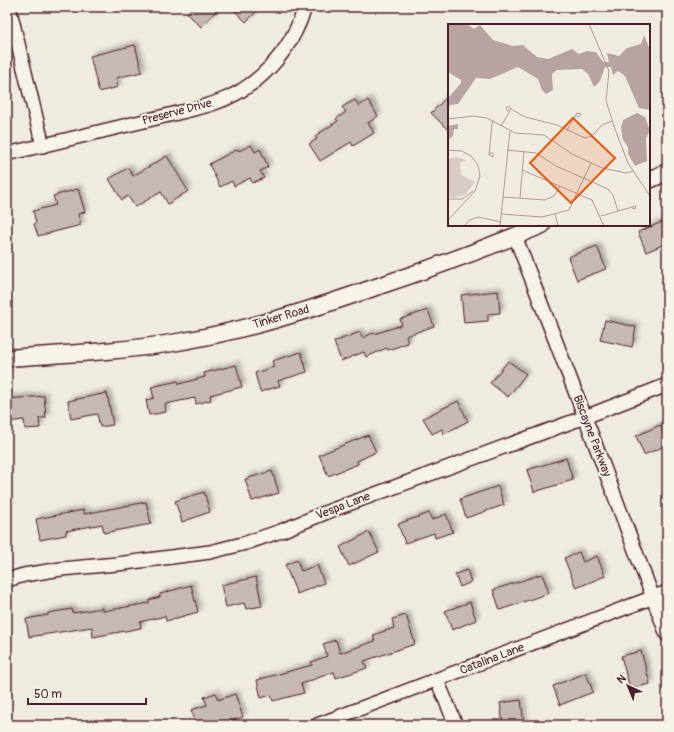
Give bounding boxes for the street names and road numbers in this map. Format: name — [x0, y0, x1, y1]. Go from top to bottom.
street label: Preserve Drive — [141, 95, 214, 128]
street label: Tinker Road — [251, 302, 311, 332]
street label: Biscayne Parkway — [570, 393, 614, 479]
street label: Vespa Lane — [314, 489, 372, 523]
street label: Catalina Lane — [458, 640, 526, 678]

